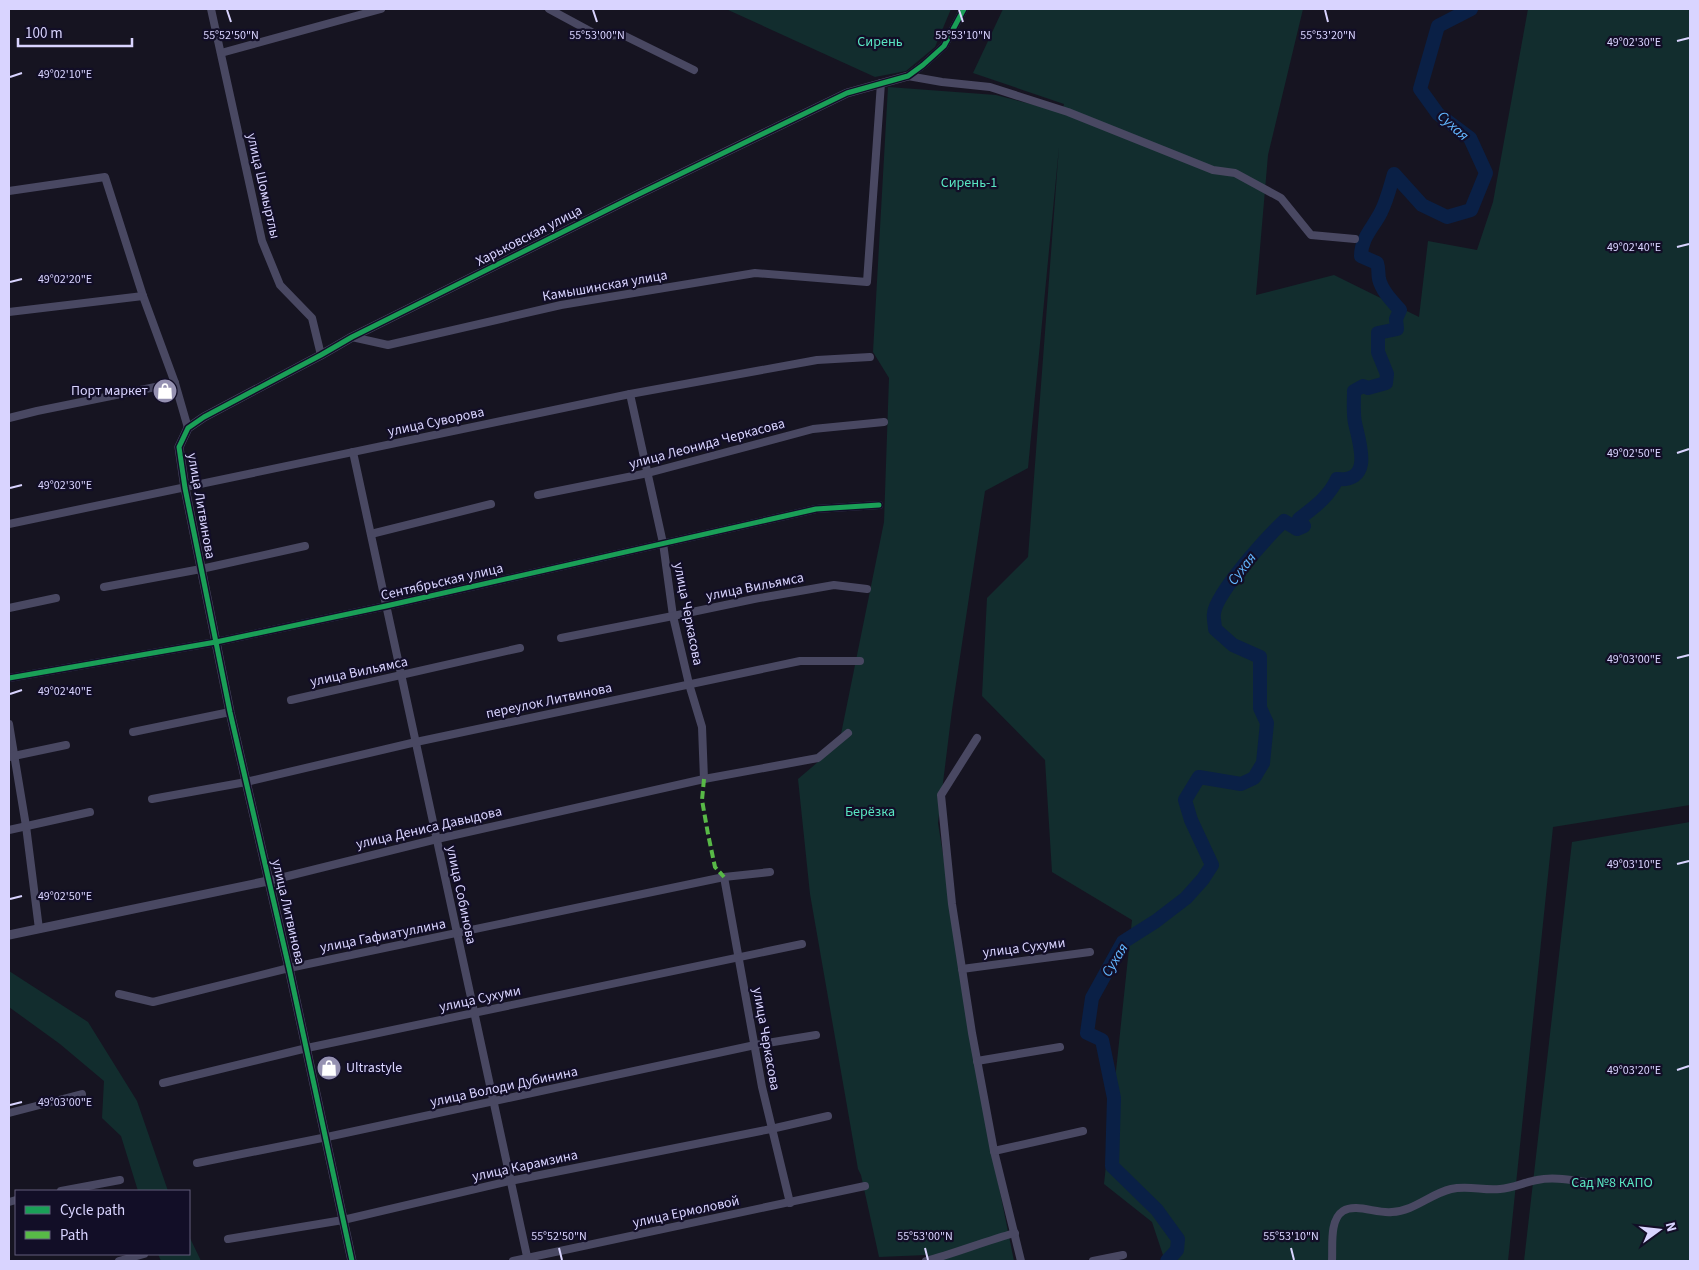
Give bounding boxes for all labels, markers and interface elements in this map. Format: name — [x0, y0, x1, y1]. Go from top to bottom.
scale bar — [18, 15, 131, 47]
text: 100 m — [25, 23, 63, 44]
text: 55°52'50"N — [203, 27, 259, 44]
text: 55°53'00"N — [569, 27, 625, 44]
text: 55°53'10"N — [935, 27, 991, 44]
text: 55°53'20"N — [1300, 27, 1356, 44]
park label: Сирень — [857, 32, 903, 52]
text: 49°02'30"E — [1607, 34, 1661, 51]
text: 49°02'10"E — [38, 66, 92, 83]
water label: Сухая — [1433, 106, 1473, 146]
street label: улица Шомыртлы — [241, 131, 285, 241]
park label: Сирень-1 — [941, 173, 997, 193]
street label: Харьковская улица — [472, 201, 586, 271]
text: 49°02'40"E — [1607, 239, 1661, 256]
street label: Камышинская улица — [541, 265, 669, 307]
text: 49°02'20"E — [38, 271, 92, 288]
shop icon: Порт маркет — [152, 378, 178, 404]
place label: Порт маркет — [71, 381, 149, 401]
street label: улица Суворова — [386, 402, 486, 442]
street label: улица Леонида Черкасова — [627, 414, 787, 474]
text: 49°02'50"E — [1607, 445, 1661, 462]
street label: улица Литвинова — [182, 451, 220, 561]
text: 49°02'30"E — [38, 477, 92, 494]
water label: Сухая — [1223, 548, 1261, 590]
street label: Сентябрьская улица — [379, 558, 505, 606]
street label: улица Черкасова — [668, 561, 708, 667]
street label: улица Вильямса — [704, 568, 806, 606]
text: 49°03'00"E — [1607, 651, 1661, 668]
street label: улица Вильямса — [308, 652, 410, 692]
street label: переулок Литвинова — [484, 678, 614, 724]
text: 49°02'40"E — [38, 683, 92, 700]
street label: улица Дениса Давыдова — [354, 801, 504, 855]
park label: Берёзка — [845, 802, 895, 822]
street label: улица Собинова — [441, 844, 481, 946]
text: 49°03'10"E — [1607, 856, 1661, 873]
street label: улица Литвинова — [266, 857, 310, 967]
text: 49°02'50"E — [38, 888, 92, 905]
street label: улица Гафиатуллина — [318, 914, 448, 958]
street label: улица Сухуми — [981, 933, 1067, 963]
water label: Сухая — [1097, 939, 1133, 981]
street label: улица Сухуми — [437, 981, 523, 1017]
street label: улица Черкасова — [747, 986, 785, 1092]
shop icon: Ultrastyle — [316, 1055, 342, 1081]
place label: Ultrastyle — [346, 1058, 402, 1078]
street label: улица Володи Дубинина — [428, 1062, 580, 1112]
text: 49°03'20"E — [1607, 1062, 1661, 1079]
text: 49°03'00"E — [38, 1094, 92, 1111]
street label: улица Карамзина — [470, 1145, 580, 1187]
park label: Сад №8 КАПО — [1571, 1173, 1653, 1193]
legend — [15, 1190, 190, 1255]
street label: улица Ермоловой — [631, 1191, 741, 1233]
text: Cycle path — [60, 1200, 125, 1221]
north arrow — [1634, 1205, 1684, 1255]
text: N — [1660, 1220, 1681, 1234]
text: Path — [60, 1225, 88, 1246]
text: 55°52'50"N — [531, 1228, 587, 1245]
text: 55°53'00"N — [897, 1228, 953, 1245]
text: 55°53'10"N — [1263, 1228, 1319, 1245]

